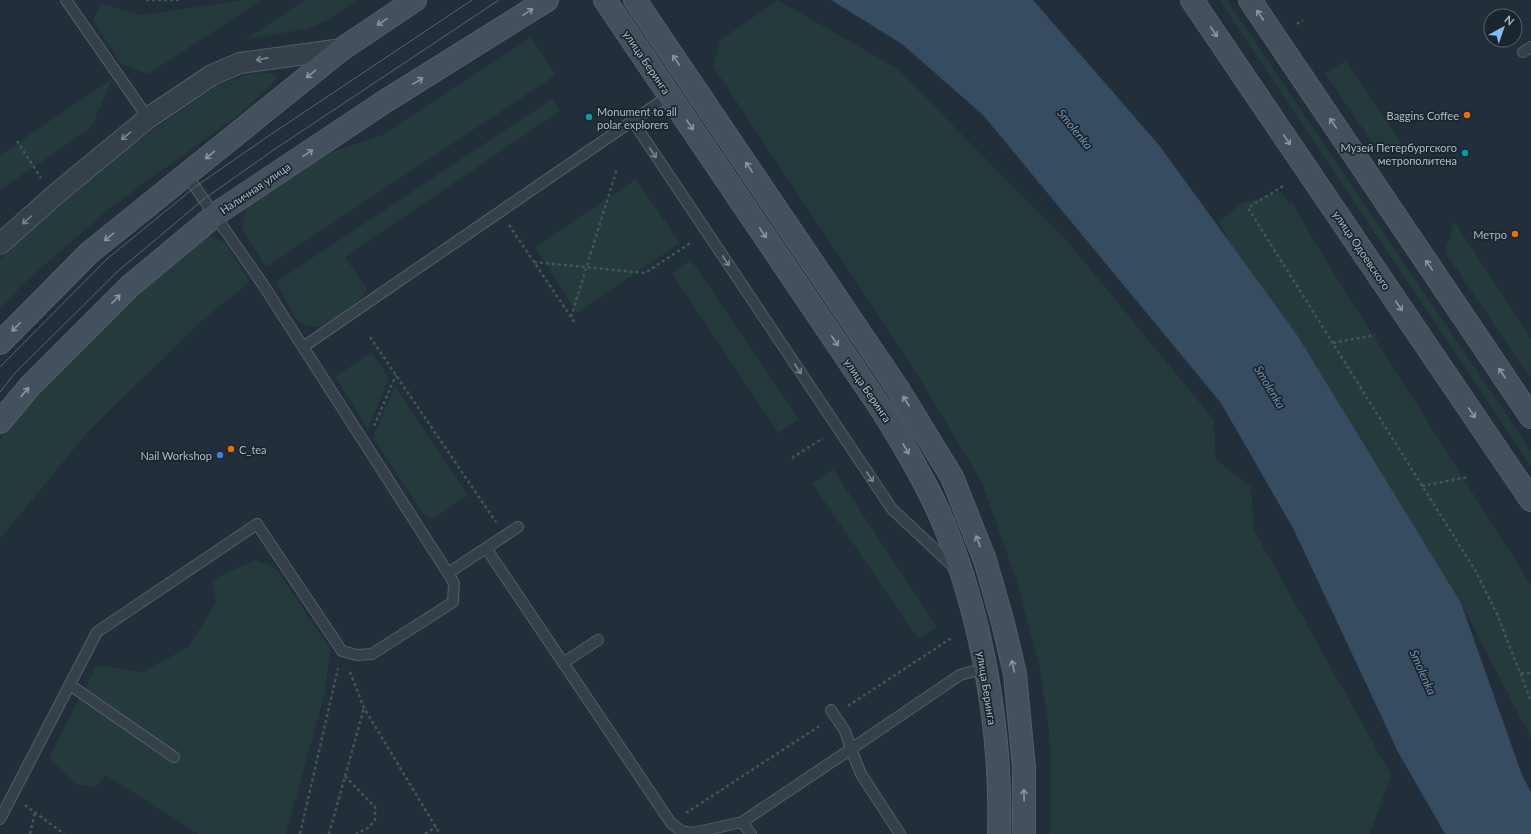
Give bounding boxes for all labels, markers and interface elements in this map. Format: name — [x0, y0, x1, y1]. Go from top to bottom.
one-way arrow — [522, 8, 534, 16]
north arrow — [1483, 8, 1523, 48]
one-way arrow — [1256, 10, 1264, 21]
text: N — [1502, 12, 1517, 28]
one-way arrow — [377, 18, 388, 26]
one-way arrow — [1210, 27, 1218, 38]
street label: улица Беринга — [621, 28, 673, 96]
one-way arrow — [672, 55, 680, 66]
one-way arrow — [255, 56, 268, 64]
one-way arrow — [306, 69, 317, 78]
one-way arrow — [412, 77, 423, 86]
place label: Monument to all polar explorers — [597, 105, 677, 131]
water label: Smolenka — [1054, 106, 1096, 152]
place label: Baggins Coffee — [1387, 109, 1459, 122]
marker: Baggins Coffee — [1462, 110, 1472, 120]
marker: Monument to all polar explorers — [584, 112, 594, 122]
one-way arrow — [1329, 118, 1337, 129]
one-way arrow — [686, 119, 694, 130]
one-way arrow — [121, 132, 131, 141]
one-way arrow — [1283, 134, 1291, 145]
place label: Музей Петербургского метрополитена — [1341, 141, 1457, 167]
one-way arrow — [649, 147, 657, 158]
marker: Музей Петербургского метрополитена — [1460, 148, 1470, 158]
one-way arrow — [303, 149, 314, 157]
one-way arrow — [204, 150, 215, 159]
street label: Наличная улица — [217, 160, 293, 216]
one-way arrow — [745, 162, 753, 173]
street label: улица Одоевского — [1331, 208, 1393, 292]
one-way arrow — [22, 215, 32, 224]
one-way arrow — [759, 227, 767, 239]
place label: Метро — [1473, 228, 1507, 241]
marker: Метро — [1510, 229, 1520, 239]
one-way arrow — [104, 232, 114, 241]
one-way arrow — [722, 255, 730, 266]
one-way arrow — [1425, 260, 1433, 271]
one-way arrow — [111, 294, 121, 304]
one-way arrow — [1395, 300, 1403, 311]
one-way arrow — [11, 322, 21, 332]
one-way arrow — [831, 335, 839, 346]
street label: улица Беринга — [842, 356, 894, 424]
one-way arrow — [794, 363, 802, 374]
water label: Smolenka — [1251, 363, 1289, 411]
one-way arrow — [1498, 368, 1506, 379]
one-way arrow — [21, 386, 30, 397]
one-way arrow — [902, 396, 910, 407]
one-way arrow — [1468, 408, 1476, 419]
place label: C_tea — [239, 443, 267, 456]
one-way arrow — [903, 443, 911, 455]
marker: C_tea — [226, 444, 236, 454]
place label: Nail Workshop — [140, 449, 212, 462]
marker: Nail Workshop — [215, 450, 225, 460]
one-way arrow — [866, 471, 874, 482]
one-way arrow — [973, 535, 981, 547]
water label: Smolenka — [1406, 647, 1440, 697]
street label: улица Беринга — [975, 650, 999, 726]
one-way arrow — [1008, 660, 1016, 673]
one-way arrow — [1020, 789, 1028, 802]

